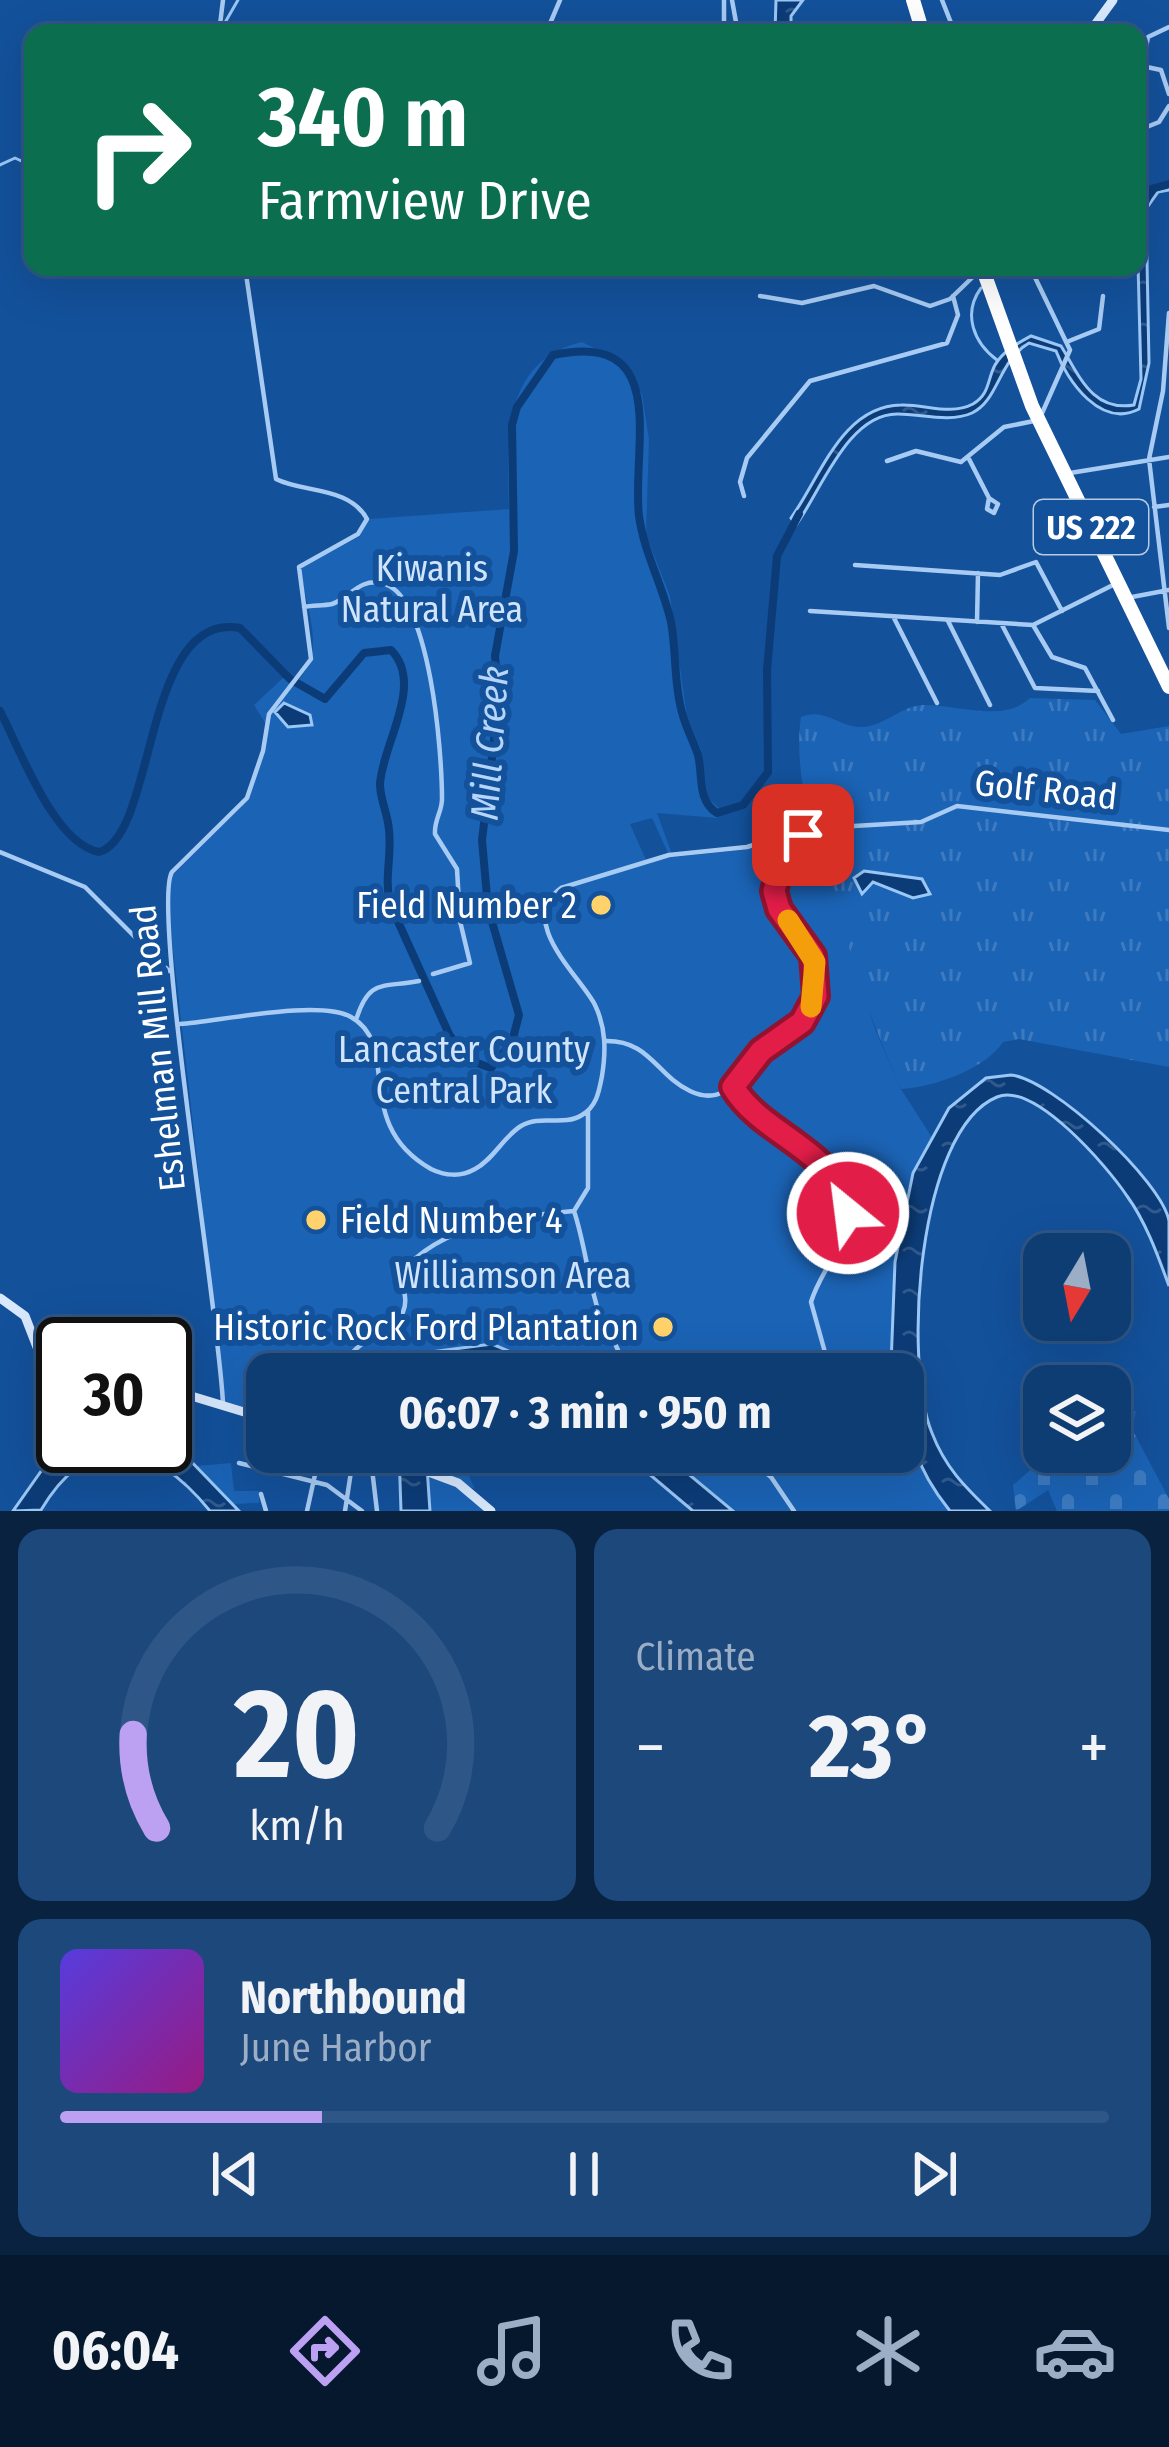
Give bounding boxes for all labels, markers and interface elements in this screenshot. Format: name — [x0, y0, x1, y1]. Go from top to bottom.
text: 340 m — [258, 67, 468, 168]
icon: right — [60, 72, 216, 228]
text: Farmview Drive — [258, 169, 592, 233]
road number: US 222 — [1034, 500, 1148, 554]
park label: Kiwanis Natural Area — [341, 547, 523, 632]
water label: Mill Creek — [462, 664, 518, 822]
street label: Golf Road — [972, 761, 1119, 819]
pin — [752, 784, 854, 886]
icon: arrive — [770, 802, 836, 868]
place label: Field Number 2 — [356, 884, 577, 928]
marker: Field Number 2 — [588, 892, 614, 918]
street label: Eshelman Mill Road — [121, 902, 195, 1193]
park label: Lancaster County Central Park — [338, 1028, 590, 1113]
position arrow — [785, 1150, 911, 1276]
place label: Field Number 4 — [340, 1199, 562, 1243]
marker: Field Number 4 — [303, 1207, 329, 1233]
north arrow — [1023, 1233, 1131, 1341]
map controls — [1023, 1233, 1131, 1473]
park label: Williamson Area — [395, 1254, 631, 1298]
place label: Historic Rock Ford Plantation — [213, 1306, 639, 1350]
marker: Historic Rock Ford Plantation — [650, 1314, 676, 1340]
speed limit sign: 30 — [36, 1317, 192, 1473]
button: layers — [1023, 1365, 1131, 1473]
text: 06:07 · 3 min · 950 m — [398, 1386, 772, 1440]
text: Climate — [636, 1634, 756, 1680]
text: 20 — [233, 1660, 360, 1810]
text: 23° — [809, 1693, 935, 1801]
text: − — [636, 1708, 665, 1787]
text: + — [1079, 1708, 1109, 1787]
text: km/h — [249, 1800, 345, 1851]
text: Northbound — [240, 1971, 467, 2025]
text: June Harbor — [240, 2025, 431, 2071]
icon: previous — [202, 2141, 268, 2207]
icon: pause — [551, 2141, 617, 2207]
icon: next — [901, 2141, 967, 2207]
icon: directions — [283, 2309, 367, 2393]
icon: music — [470, 2309, 554, 2393]
icon: phone — [658, 2309, 742, 2393]
icon: climate — [846, 2309, 930, 2393]
icon: car — [1033, 2309, 1117, 2393]
text: 06:04 — [52, 2319, 179, 2383]

